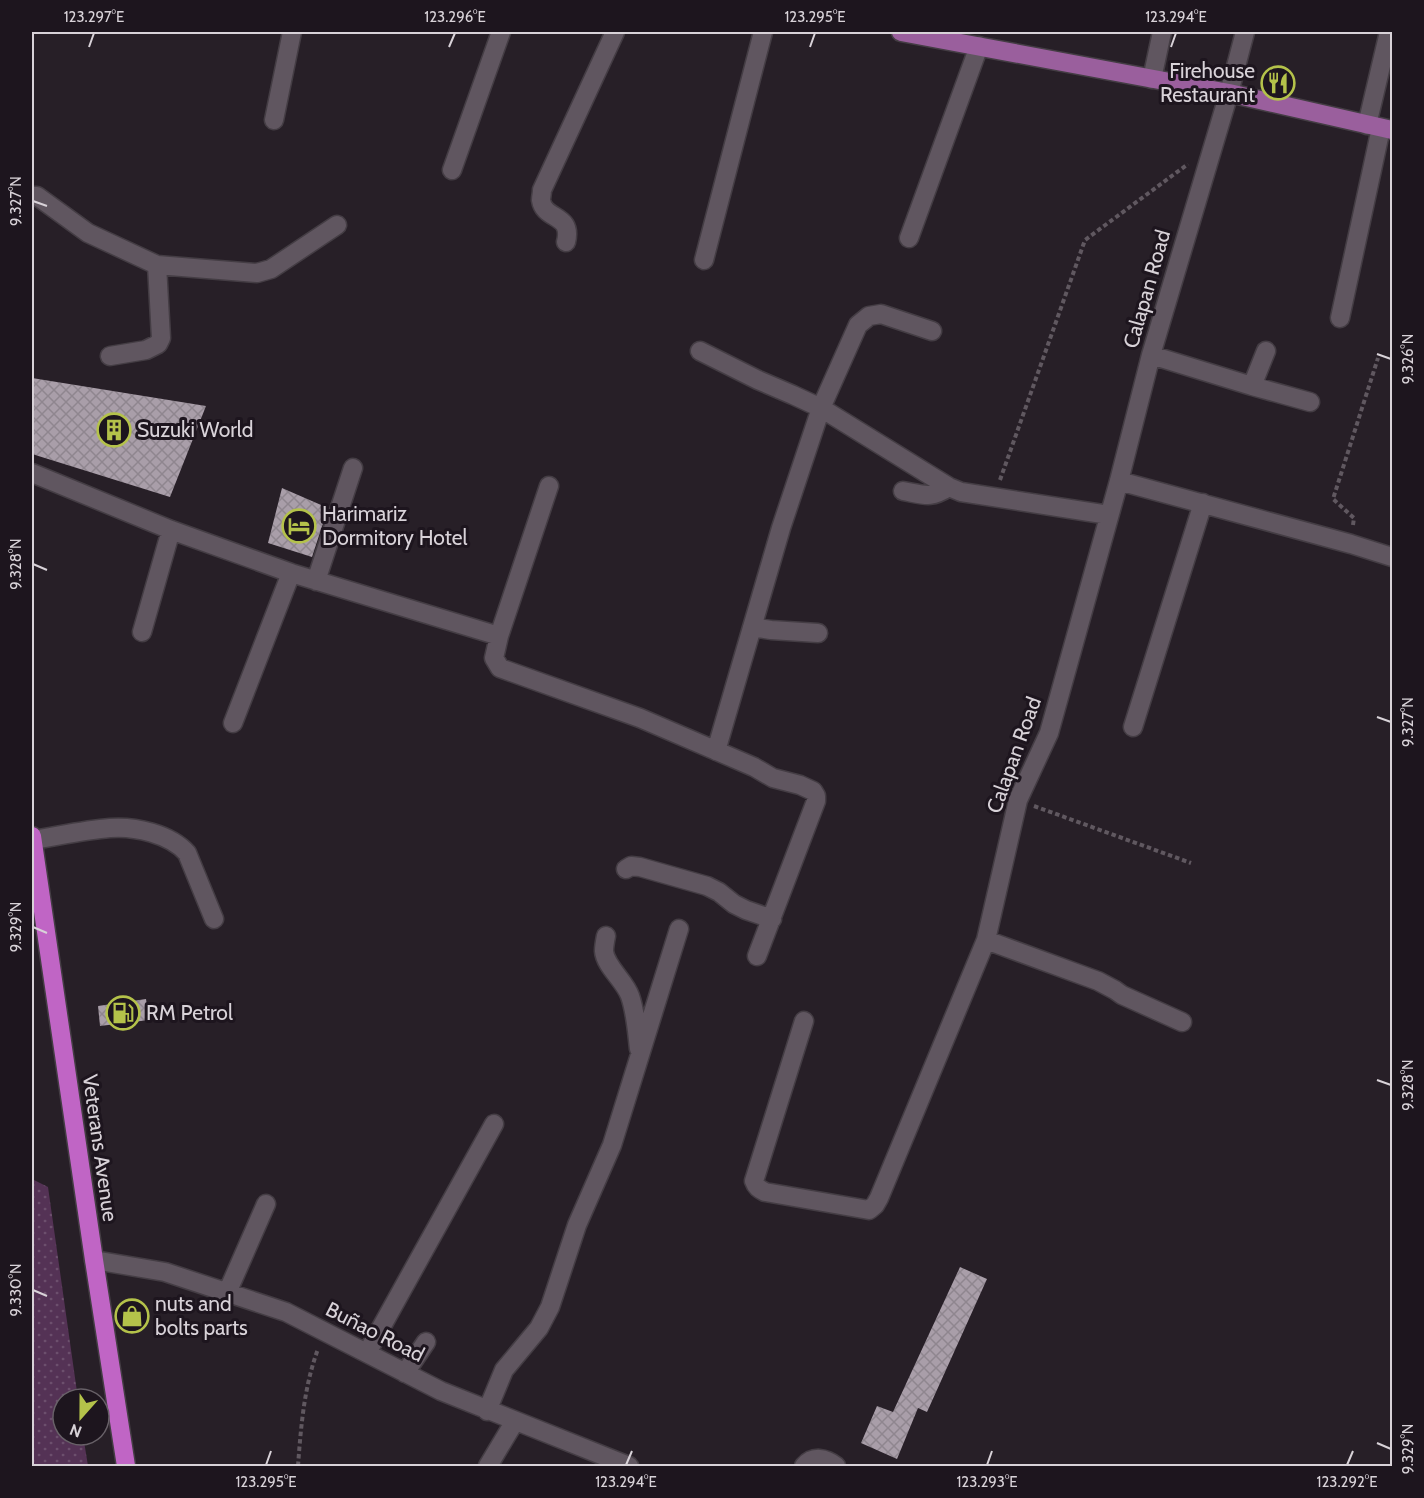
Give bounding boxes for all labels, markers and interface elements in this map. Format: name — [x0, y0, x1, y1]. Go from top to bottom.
text: 123.297°E — [64, 8, 124, 26]
text: 123.296°E — [424, 8, 486, 26]
text: 123.295°E — [784, 8, 846, 26]
text: 123.294°E — [1145, 8, 1207, 26]
place label: Firehouse Restaurant — [1160, 58, 1255, 107]
restaurant icon: Firehouse Restaurant — [1260, 65, 1296, 101]
text: 9.327°N — [7, 176, 25, 226]
street label: Calapan Road — [1118, 227, 1175, 351]
text: 9.326°N — [1399, 334, 1417, 384]
building icon: Suzuki World — [96, 412, 132, 448]
place label: Suzuki World — [137, 417, 253, 442]
place label: Harimariz Dormitory Hotel — [322, 501, 467, 550]
hotel icon: Harimariz Dormitory Hotel — [281, 508, 317, 544]
text: 9.328°N — [7, 538, 25, 590]
street label: Calapan Road — [981, 693, 1046, 816]
text: 9.327°N — [1399, 697, 1417, 747]
text: 9.329°N — [7, 902, 25, 952]
fuel station icon: RM Petrol — [105, 995, 141, 1031]
place label: RM Petrol — [146, 1000, 233, 1025]
text: 9.328°N — [1399, 1059, 1417, 1111]
street label: Veterans Avenue — [78, 1073, 123, 1223]
text: 9.330°N — [7, 1264, 25, 1316]
place label: nuts and bolts parts — [155, 1291, 248, 1340]
street label: Buñao Road — [322, 1296, 429, 1367]
shop icon: nuts and bolts parts — [114, 1298, 150, 1334]
north arrow — [51, 1387, 111, 1447]
text: N — [67, 1420, 84, 1441]
text: 9.329°N — [1399, 1424, 1417, 1474]
text: 123.295°E — [235, 1473, 297, 1491]
text: 123.294°E — [595, 1473, 657, 1491]
text: 123.293°E — [956, 1473, 1018, 1491]
text: 123.292°E — [1317, 1473, 1377, 1491]

